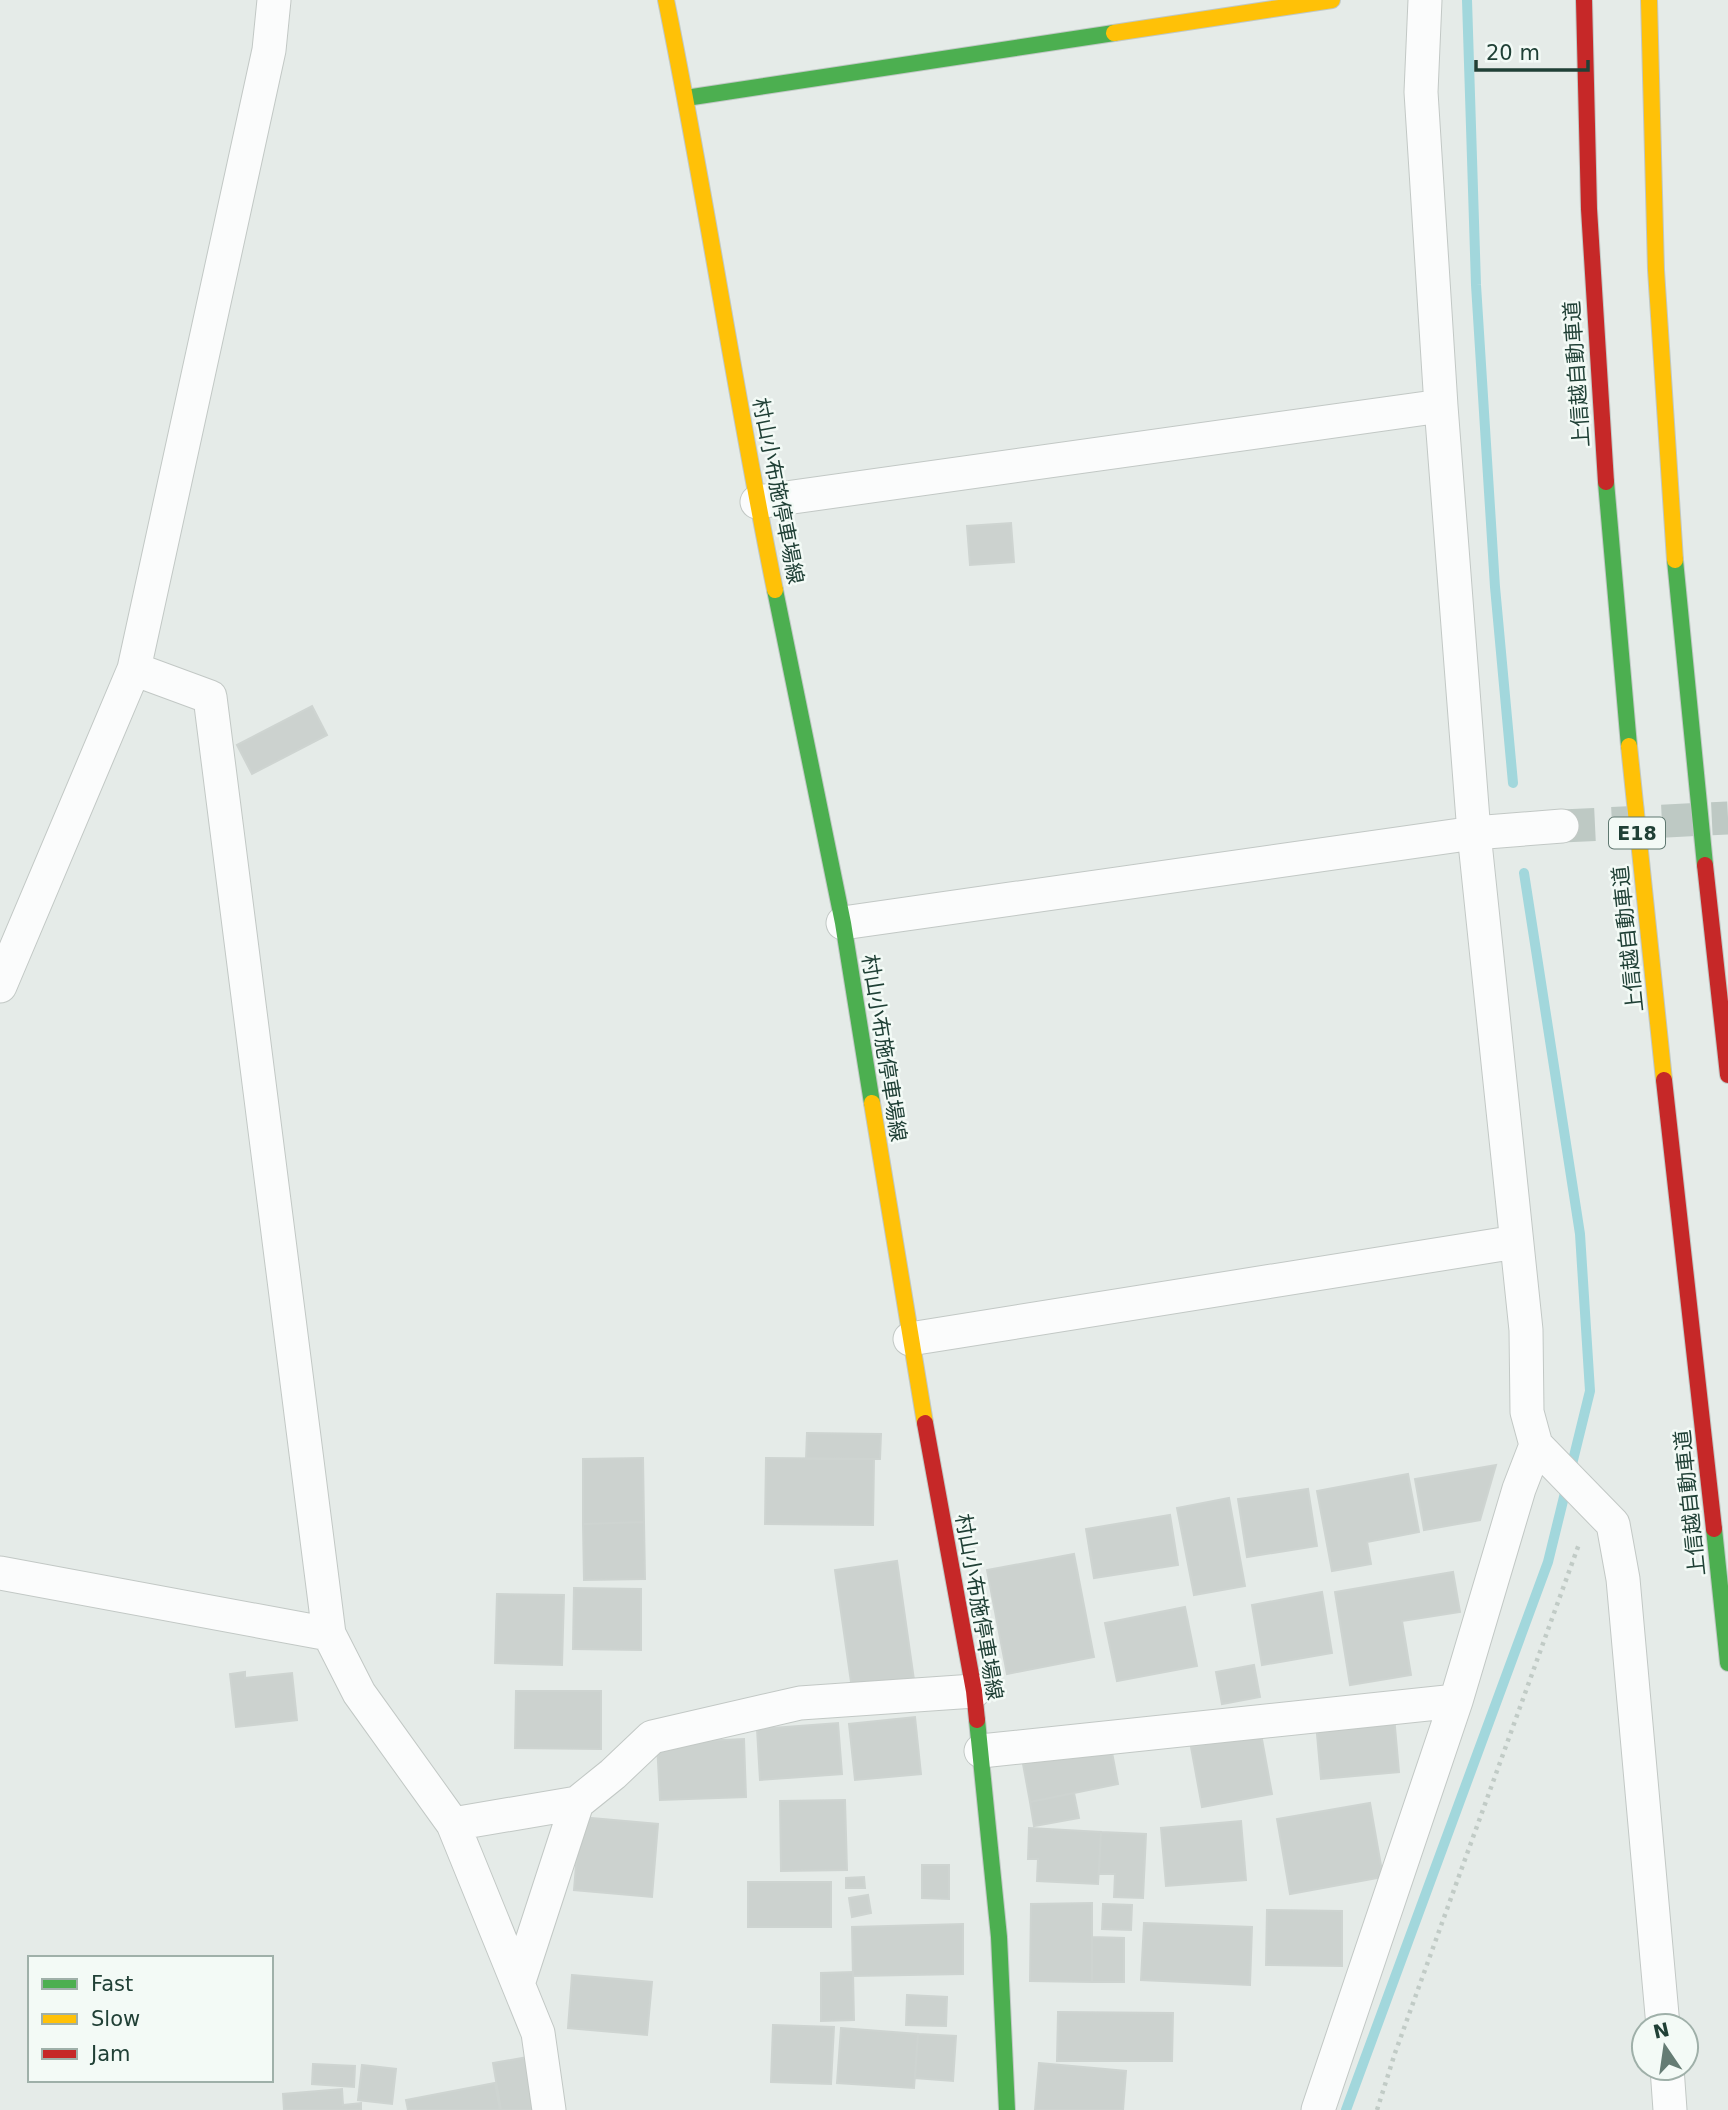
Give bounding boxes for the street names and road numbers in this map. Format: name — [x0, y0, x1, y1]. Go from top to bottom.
street label: 上信越自動車道 — [1560, 300, 1594, 448]
street label: 村山小布施停車場線 — [748, 396, 808, 586]
road number: E18 — [1609, 818, 1665, 848]
street label: 上信越自動車道 — [1608, 865, 1648, 1013]
street label: 村山小布施停車場線 — [857, 953, 911, 1143]
street label: 上信越自動車道 — [1670, 1429, 1710, 1577]
street label: 村山小布施停車場線 — [951, 1512, 1007, 1702]

